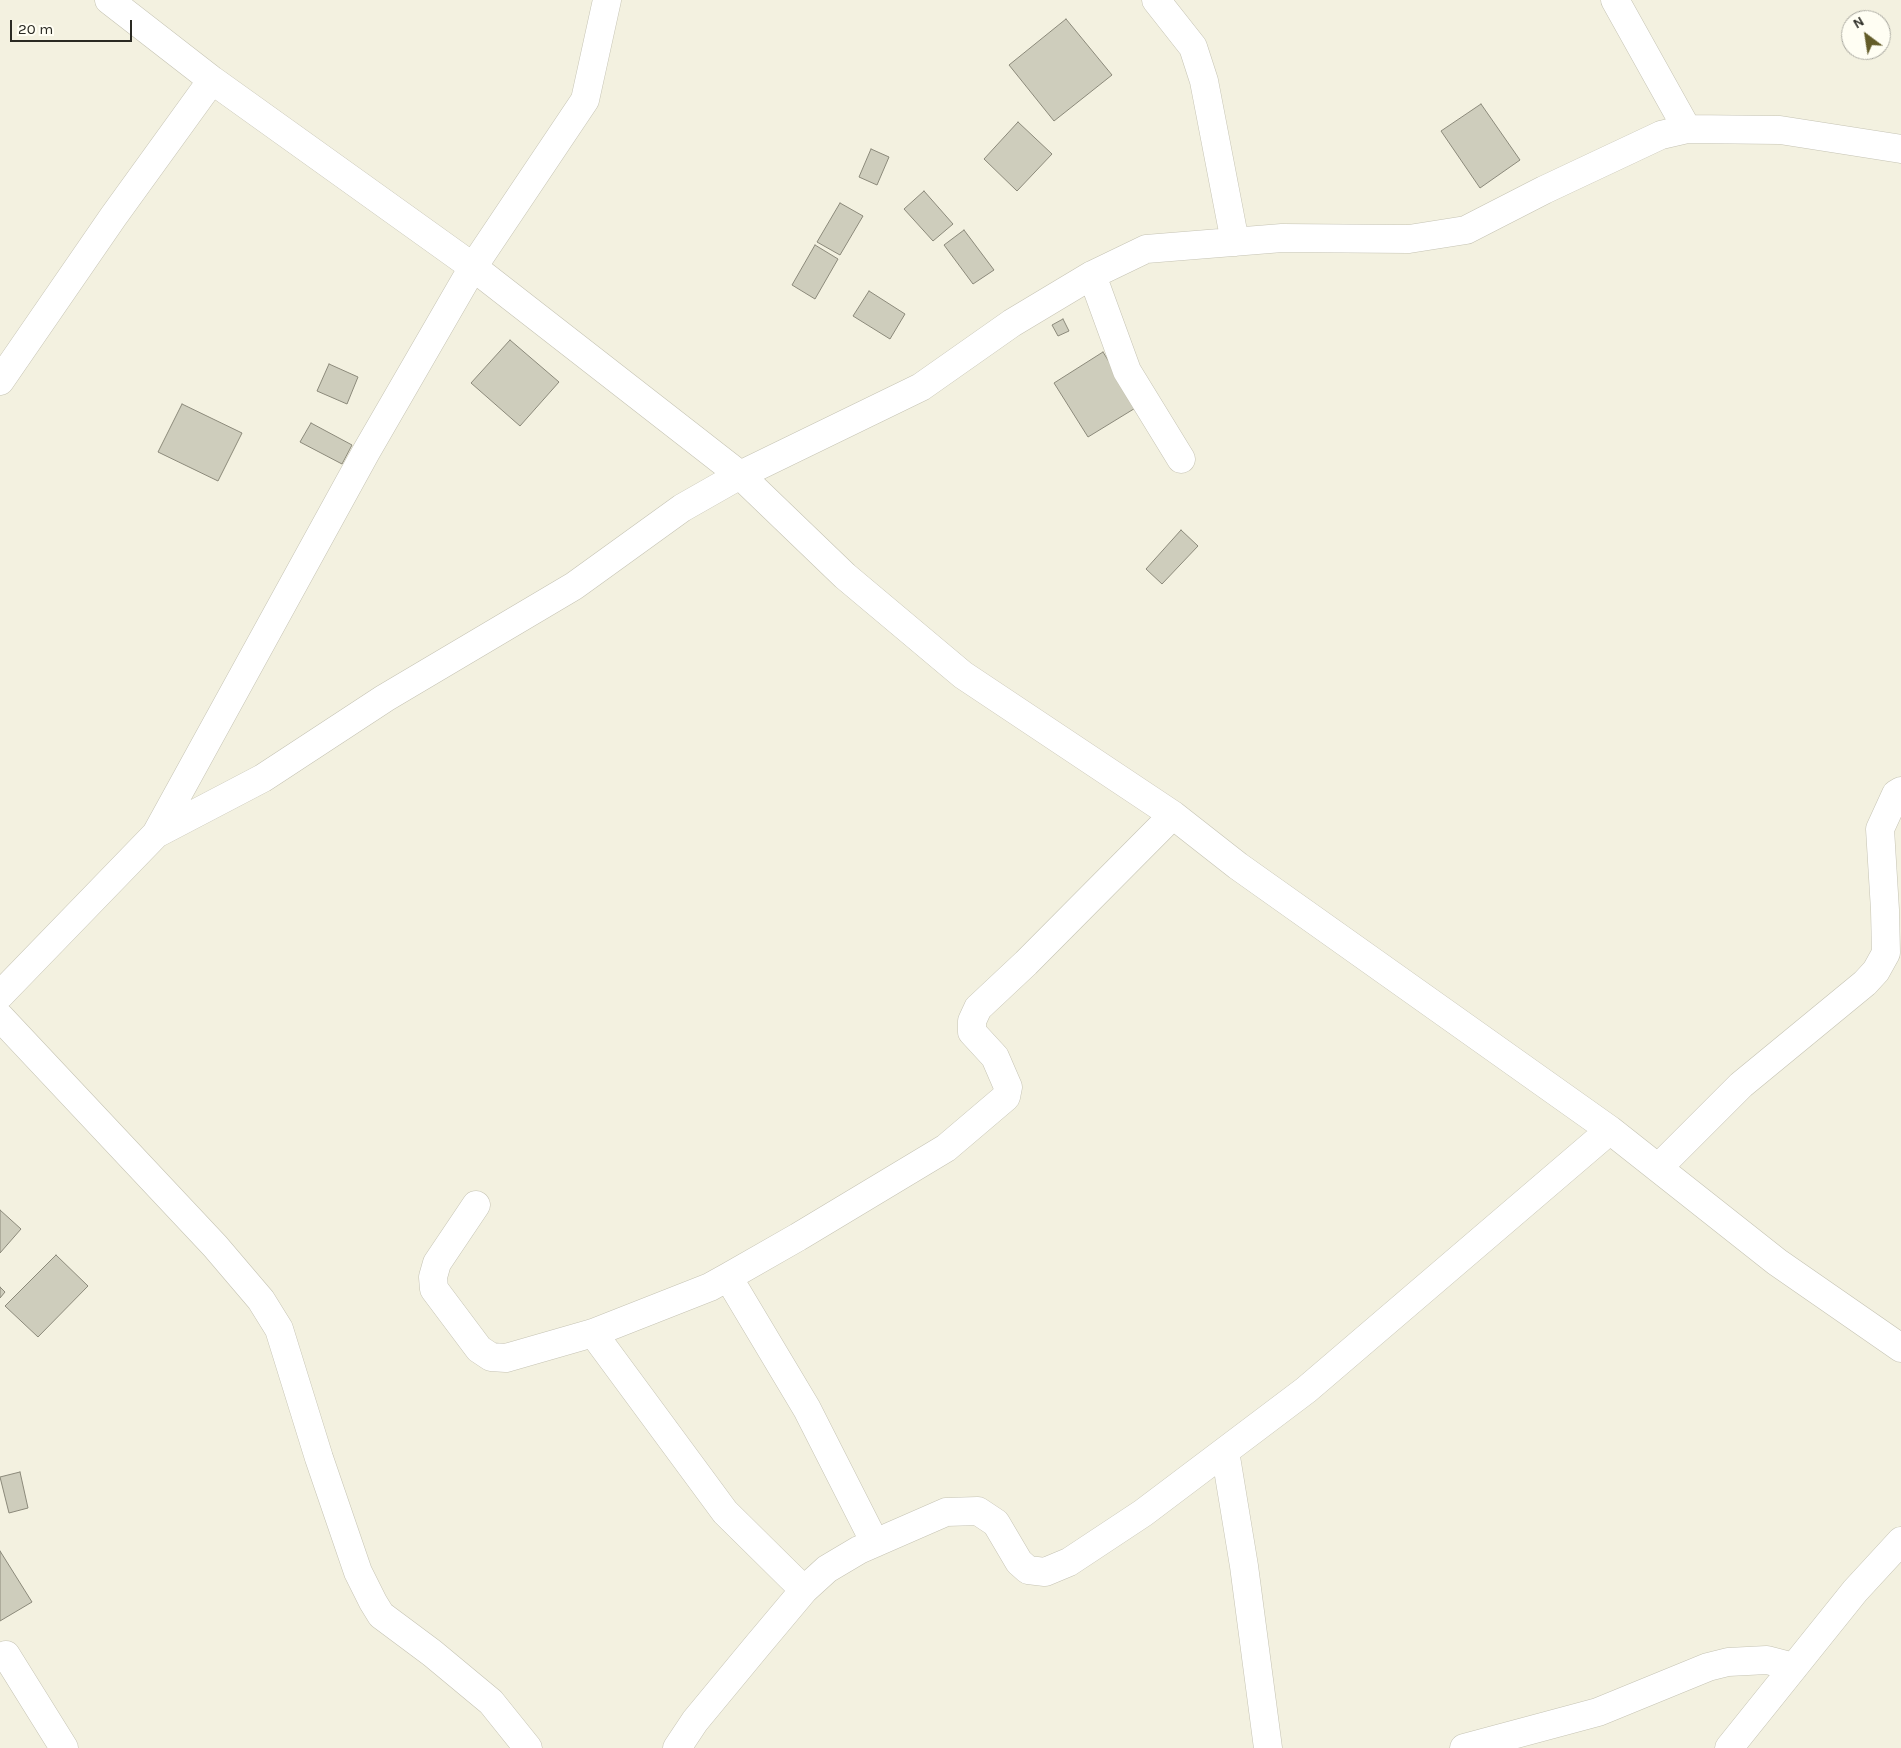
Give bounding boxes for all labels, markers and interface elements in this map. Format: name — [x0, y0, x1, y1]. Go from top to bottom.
scale bar — [12, 10, 135, 42]
north arrow — [1841, 10, 1891, 60]
text: N — [1850, 13, 1867, 32]
text: 20 m — [18, 20, 53, 38]

